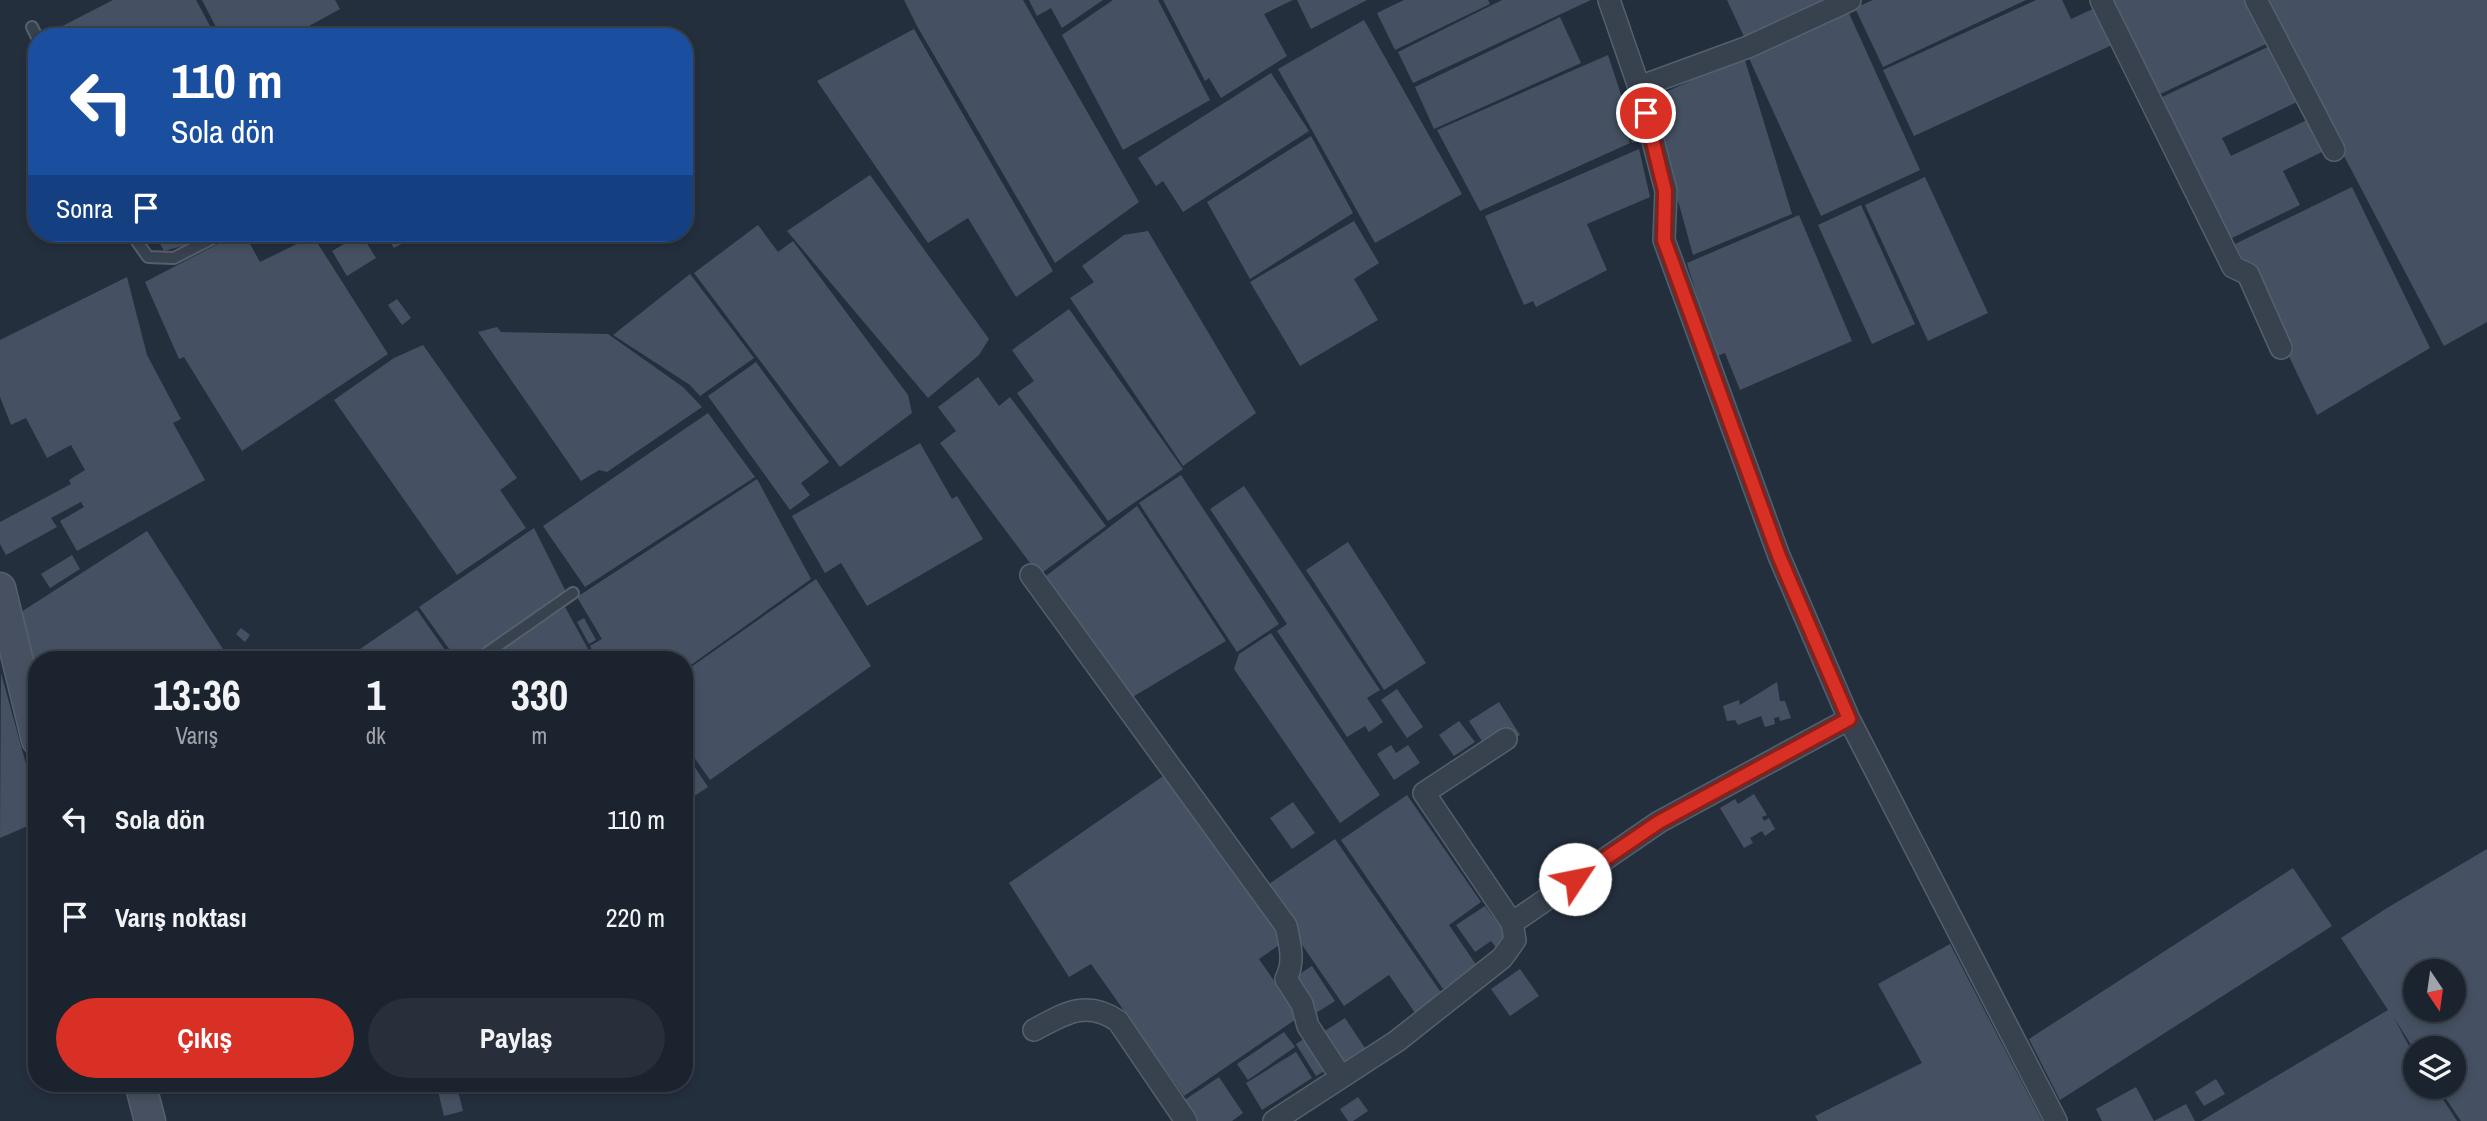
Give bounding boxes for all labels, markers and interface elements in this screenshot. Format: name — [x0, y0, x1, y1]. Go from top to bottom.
text: 110 m — [171, 47, 283, 113]
icon: left — [56, 56, 147, 147]
pin — [1616, 83, 1676, 143]
icon: arrive — [1627, 94, 1665, 132]
text: Sola dön — [171, 110, 275, 153]
icon: arrive — [127, 189, 165, 227]
text: Sonra — [56, 191, 113, 226]
text: 13:36 — [153, 667, 241, 723]
text: 1 — [366, 667, 385, 723]
text: 330 — [511, 667, 568, 723]
text: Varış — [176, 720, 218, 751]
text: dk — [366, 720, 386, 751]
text: m — [532, 720, 547, 751]
icon: left — [56, 800, 94, 838]
text: Sola dön — [115, 802, 205, 837]
text: 110 m — [607, 802, 665, 837]
position arrow — [1538, 842, 1612, 916]
icon: arrive — [56, 898, 94, 936]
text: Varış noktası — [115, 900, 247, 935]
text: 220 m — [606, 900, 665, 935]
north arrow — [2403, 959, 2466, 1022]
map controls — [2403, 959, 2466, 1099]
button: Çıkış — [56, 998, 354, 1078]
button: Paylaş — [368, 998, 665, 1078]
button: layers — [2403, 1036, 2466, 1099]

